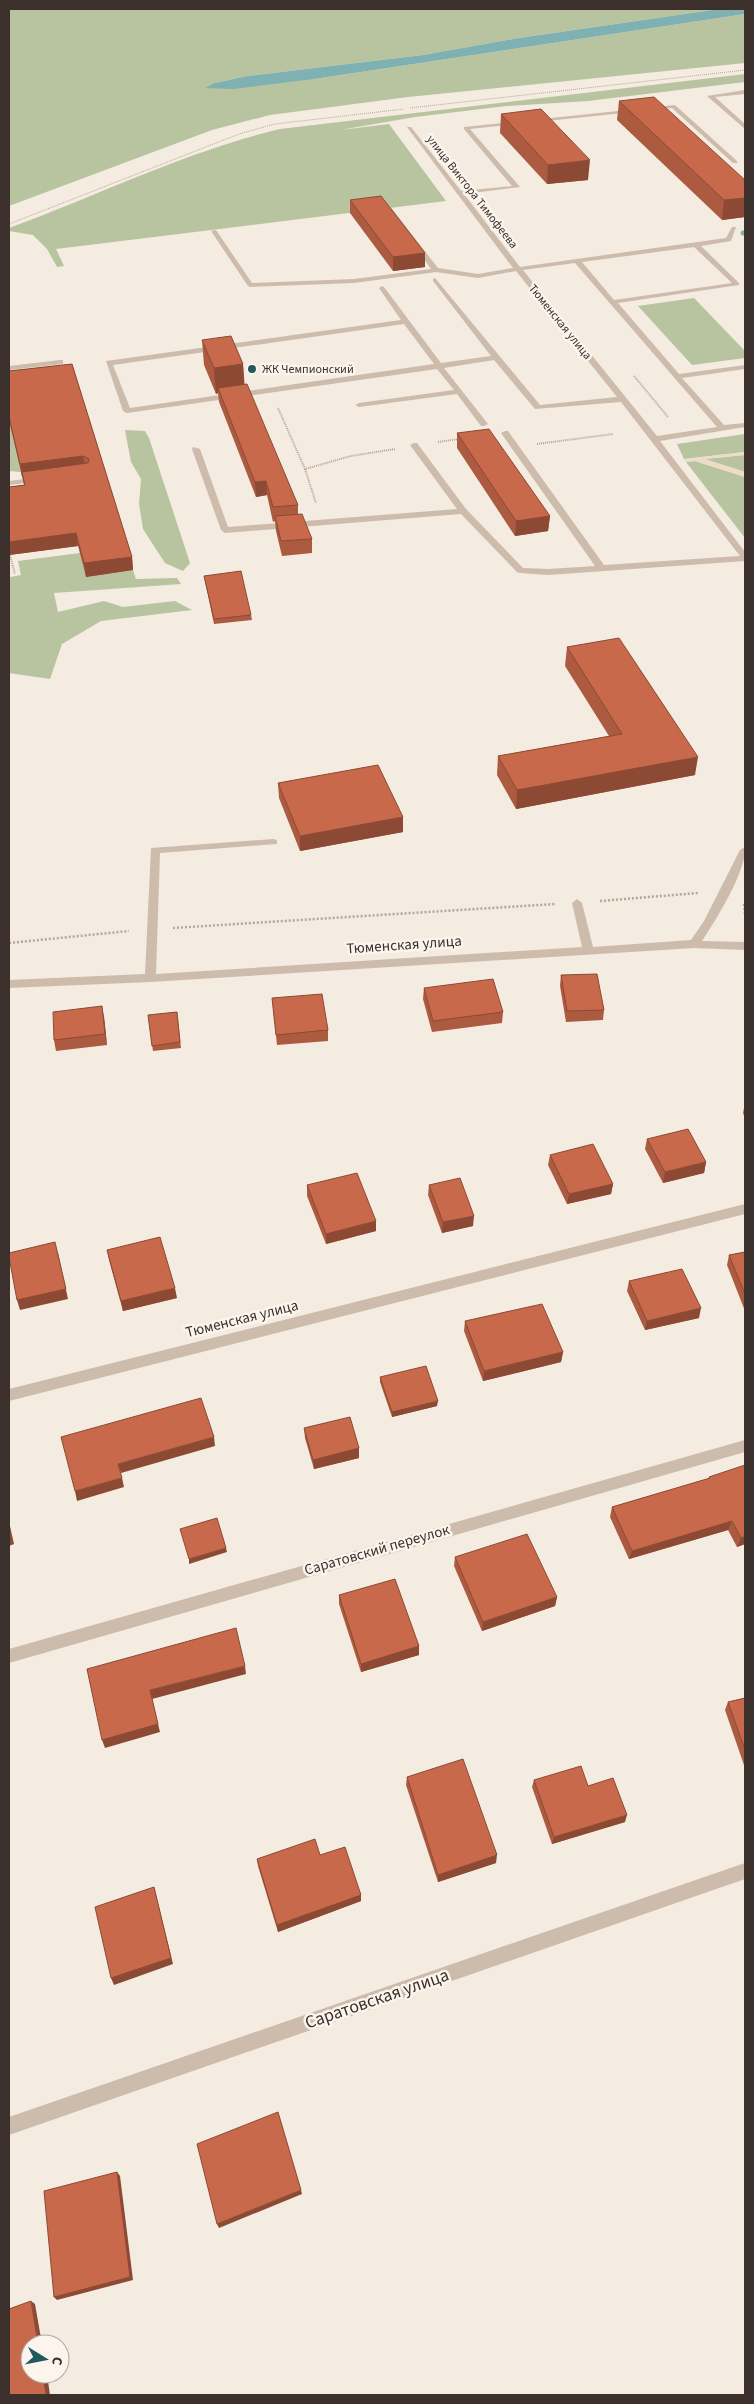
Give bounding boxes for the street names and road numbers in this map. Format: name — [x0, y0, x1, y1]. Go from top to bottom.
street label: улица Виктора Тимофеева — [422, 132, 522, 252]
street label: Тюменская улица — [524, 281, 596, 363]
street label: Тюменская улица — [346, 930, 462, 960]
street label: Тюменская улица — [183, 1295, 301, 1343]
street label: Саратовский переулок — [302, 1519, 453, 1581]
street label: Саратовская улица — [302, 1963, 452, 2035]

